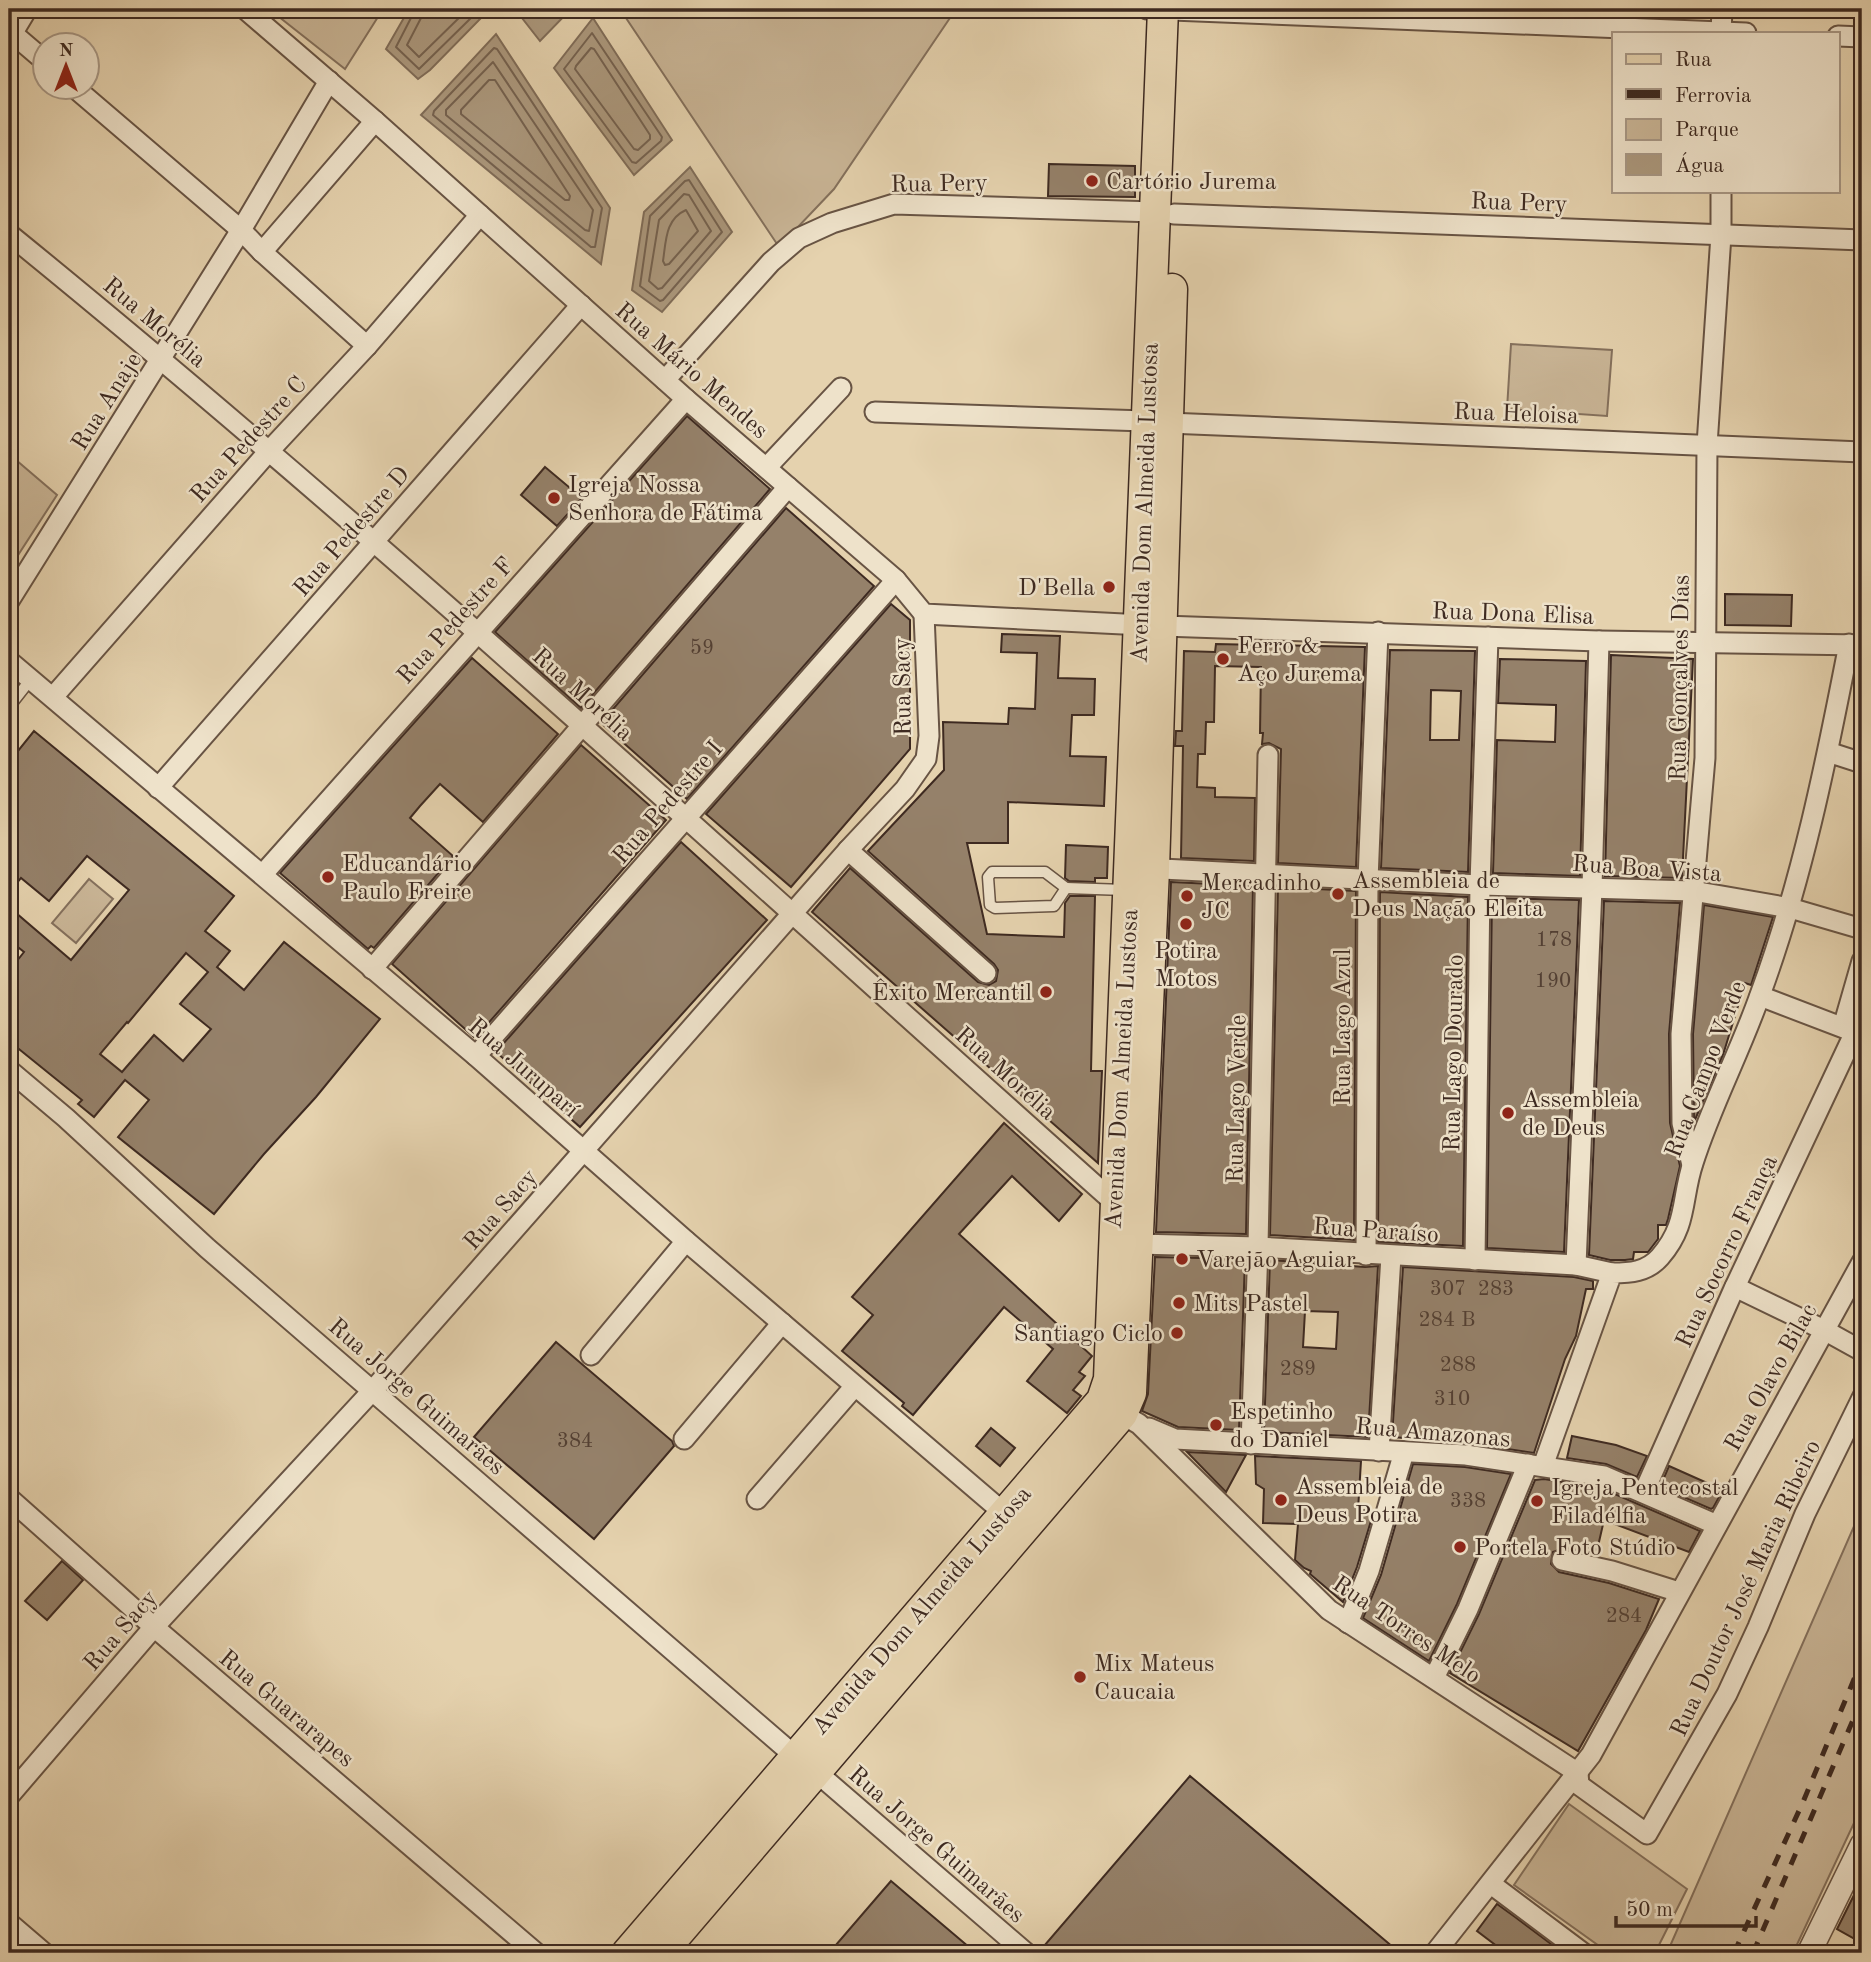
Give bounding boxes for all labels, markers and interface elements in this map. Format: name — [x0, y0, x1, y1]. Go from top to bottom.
north arrow — [32, 32, 102, 102]
legend — [1612, 32, 1840, 192]
text: N — [59, 42, 74, 61]
text: Rua — [1675, 50, 1712, 71]
text: Ferrovia — [1675, 86, 1751, 107]
text: Parque — [1675, 120, 1739, 141]
text: Água — [1675, 152, 1724, 177]
place label: Cartório Jurema — [1106, 171, 1277, 195]
street label: Rua Pery — [890, 172, 988, 198]
marker: Cartório Jurema — [1084, 173, 1100, 189]
street label: Rua Pery — [1470, 190, 1568, 218]
street label: Rua Morélia — [98, 274, 210, 373]
street label: Rua Mário Mendes — [610, 299, 772, 444]
street label: Avenida Dom Almeida Lustosa — [1128, 342, 1164, 664]
street label: Rua Anaje — [68, 349, 147, 455]
street label: Rua Pedestre C — [187, 373, 312, 508]
street label: Rua Heloisa — [1453, 401, 1579, 429]
street label: Rua Pedestre D — [290, 463, 415, 602]
place label: Igreja Nossa Senhora de Fátima — [568, 474, 763, 526]
marker: Igreja Nossa Senhora de Fátima — [546, 490, 562, 506]
street label: Rua Pedestre F — [394, 554, 519, 689]
street label: Rua Gonçalves Días — [1667, 574, 1695, 782]
place label: D'Bella — [1018, 577, 1095, 601]
marker: D'Bella — [1101, 579, 1117, 595]
street label: Rua Dona Elisa — [1431, 600, 1595, 630]
place label: Ferro & Aço Jurema — [1237, 635, 1362, 687]
street label: Rua Sacy — [891, 637, 917, 736]
house number: 59 — [690, 638, 714, 659]
street label: Rua Morélia — [527, 644, 637, 747]
marker: Ferro & Aço Jurema — [1215, 651, 1231, 667]
street label: Rua Pedestre I — [609, 737, 728, 869]
place label: Educandário Paulo Freire — [342, 853, 472, 905]
street label: Rua Boa Vista — [1571, 853, 1723, 887]
marker: Educandário Paulo Freire — [320, 869, 336, 885]
place label: Assembleia de Deus Nação Eleita — [1352, 870, 1544, 922]
place label: Mercadinho JC — [1201, 872, 1321, 924]
marker: Assembleia de Deus Nação Eleita — [1330, 886, 1346, 902]
marker: Mercadinho JC — [1179, 888, 1195, 904]
street label: Avenida Dom Almeida Lustosa — [1103, 908, 1143, 1230]
marker: Potira Motos — [1178, 916, 1194, 932]
house number: 178 — [1536, 930, 1572, 951]
place label: Potira Motos — [1154, 940, 1218, 992]
street label: Rua Lago Azul — [1332, 949, 1356, 1105]
street label: Rua Lago Dourado — [1441, 954, 1469, 1152]
house number: 190 — [1535, 971, 1571, 992]
place label: Êxito Mercantil — [872, 978, 1032, 1006]
street label: Rua Campo Verde — [1662, 978, 1752, 1161]
marker: Êxito Mercantil — [1038, 984, 1054, 1000]
street label: Rua Juruparí — [463, 1014, 583, 1123]
street label: Rua Lago Verde — [1225, 1014, 1251, 1184]
street label: Rua Morélia — [950, 1023, 1060, 1126]
place label: Assembleia de Deus — [1522, 1089, 1640, 1141]
marker: Assembleia de Deus — [1500, 1105, 1516, 1121]
street label: Rua Socorro França — [1673, 1152, 1783, 1352]
street label: Rua Sacy — [460, 1165, 543, 1255]
street label: Rua Paraíso — [1312, 1216, 1440, 1248]
place label: Varejão Aguiar — [1196, 1249, 1356, 1273]
marker: Varejão Aguiar — [1174, 1251, 1190, 1267]
house number: 307 — [1430, 1279, 1466, 1300]
house number: 283 — [1478, 1279, 1514, 1300]
place label: Mits Pastel — [1193, 1293, 1309, 1317]
marker: Mits Pastel — [1171, 1295, 1187, 1311]
street label: Rua Olavo Bilac — [1721, 1300, 1822, 1456]
house number: 284 B — [1419, 1310, 1475, 1331]
street label: Rua Jorge Guimarães — [323, 1315, 508, 1480]
place label: Santiago Ciclo — [1014, 1323, 1163, 1347]
marker: Santiago Ciclo — [1169, 1325, 1185, 1341]
house number: 288 — [1440, 1355, 1476, 1376]
house number: 289 — [1280, 1359, 1316, 1380]
house number: 310 — [1434, 1389, 1470, 1410]
place label: Espetinho do Daniel — [1230, 1401, 1333, 1453]
street label: Rua Amazonas — [1354, 1415, 1511, 1453]
marker: Espetinho do Daniel — [1208, 1417, 1224, 1433]
house number: 384 — [557, 1431, 593, 1452]
street label: Rua Doutor José Maria Ribeiro — [1667, 1437, 1826, 1741]
place label: Assembleia de Deus Potira — [1295, 1476, 1443, 1528]
place label: Igreja Pentecostal Filadélfia — [1551, 1477, 1739, 1529]
street label: Avenida Dom Almeida Lustosa — [808, 1482, 1037, 1740]
house number: 338 — [1450, 1491, 1486, 1512]
marker: Assembleia de Deus Potira — [1273, 1492, 1289, 1508]
marker: Igreja Pentecostal Filadélfia — [1529, 1493, 1545, 1509]
place label: Portela Foto Stúdio — [1474, 1537, 1676, 1561]
marker: Portela Foto Stúdio — [1452, 1539, 1468, 1555]
street label: Rua Torres Melo — [1327, 1572, 1484, 1689]
street label: Rua Sacy — [80, 1586, 163, 1676]
house number: 284 — [1606, 1606, 1642, 1627]
street label: Rua Guararapes — [214, 1646, 358, 1773]
place label: Mix Mateus Caucaia — [1094, 1653, 1214, 1705]
marker: Mix Mateus Caucaia — [1072, 1669, 1088, 1685]
street label: Rua Jorge Guimarães — [843, 1763, 1028, 1928]
scale bar — [1616, 1885, 1756, 1929]
text: 50 m — [1626, 1900, 1673, 1921]

